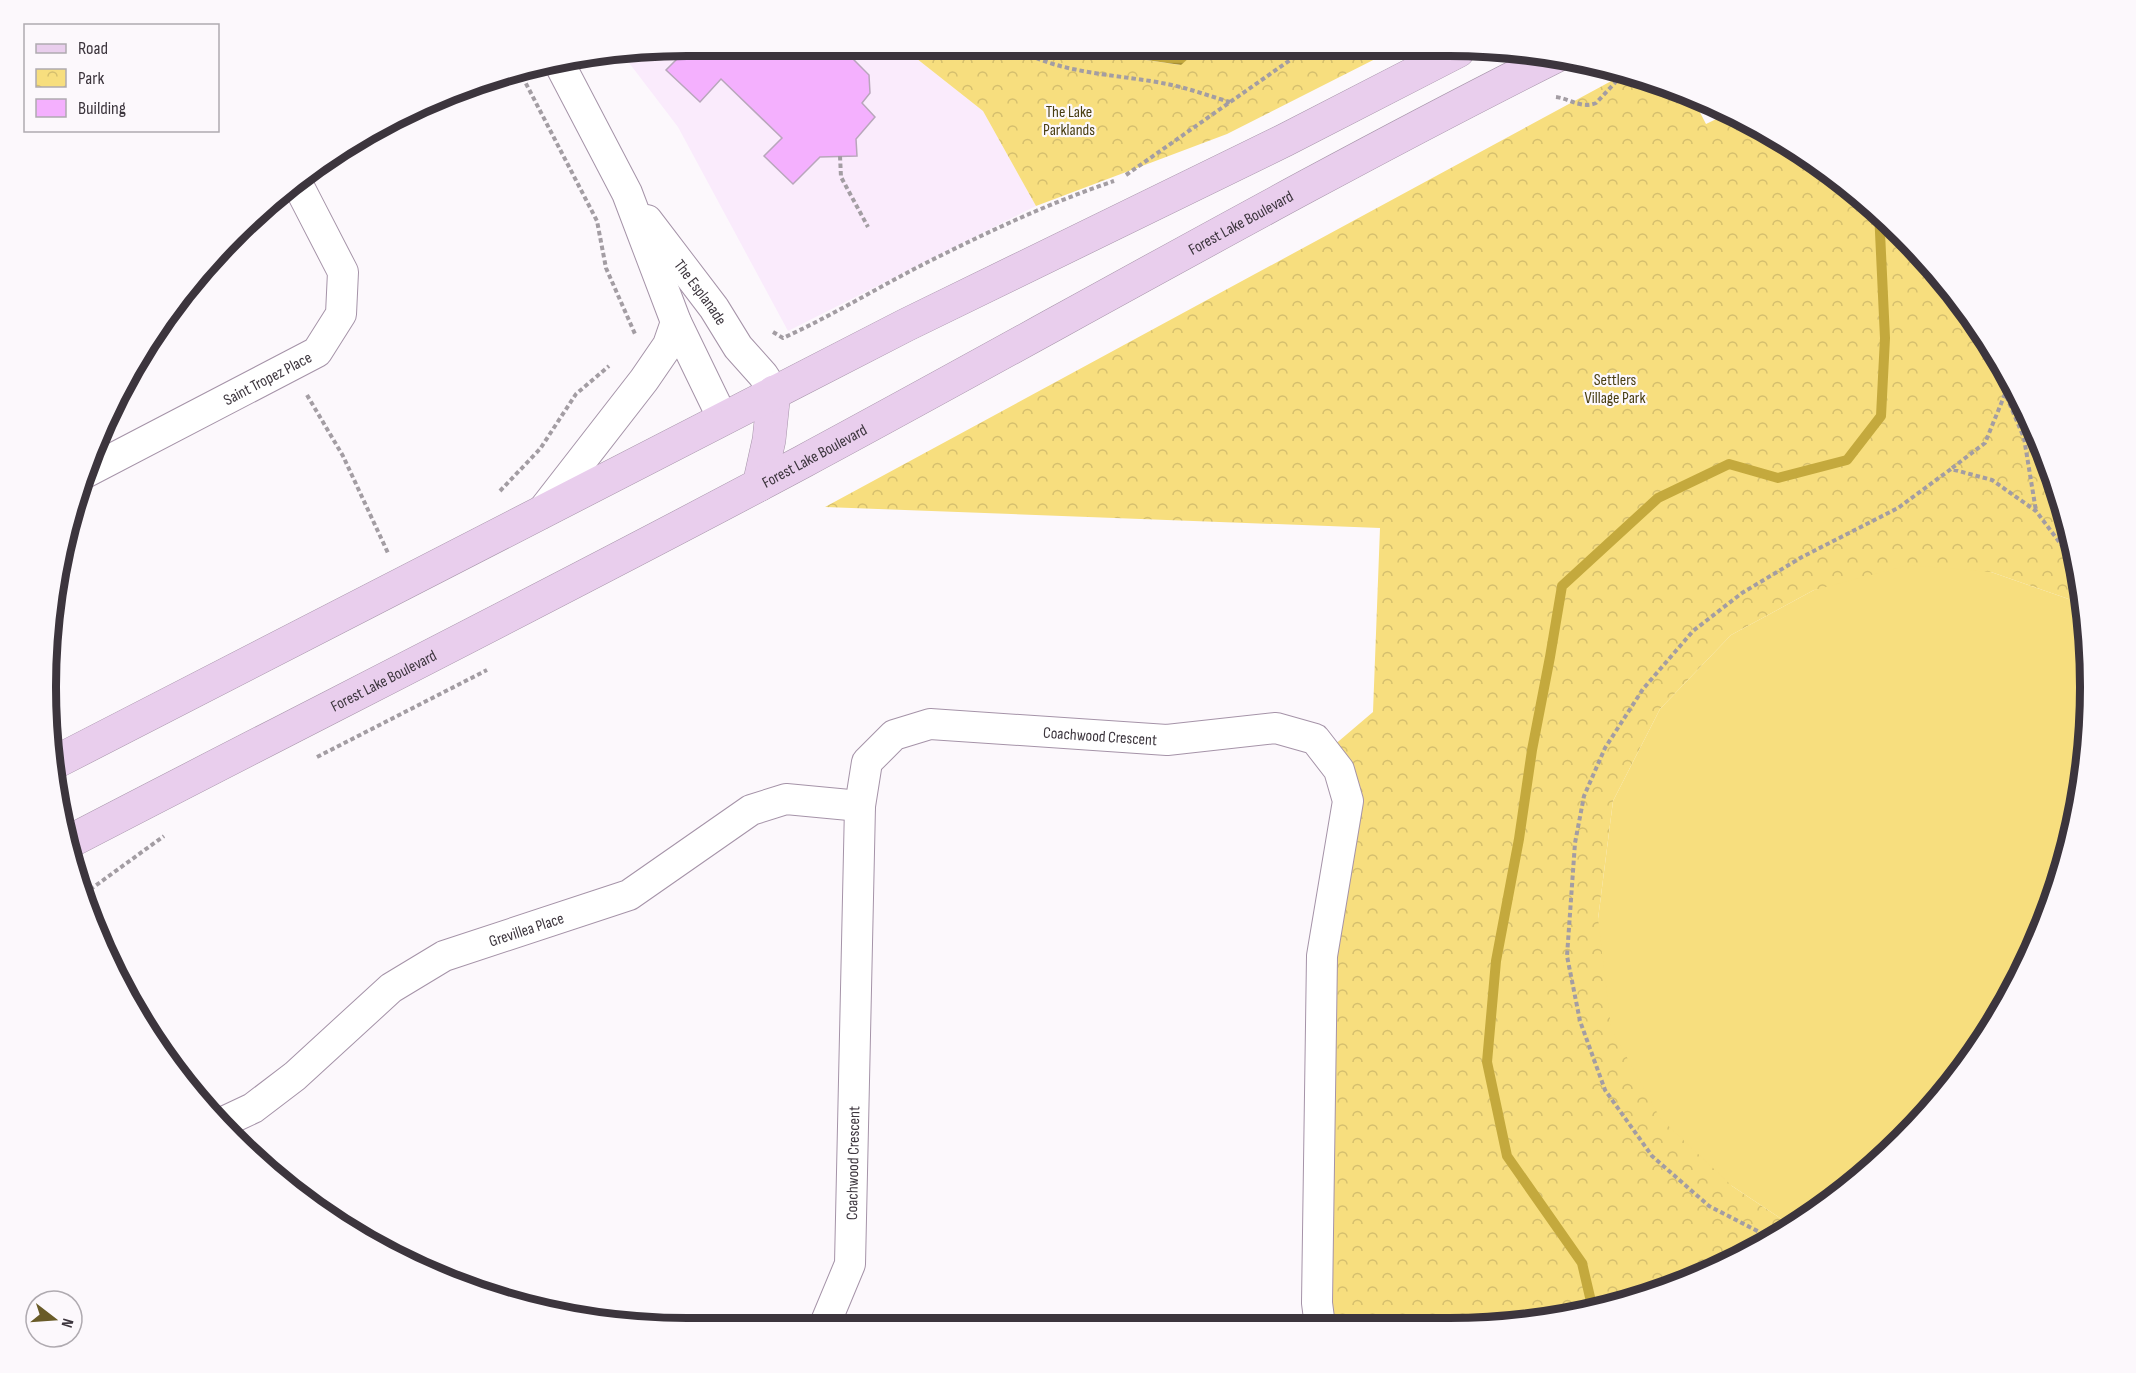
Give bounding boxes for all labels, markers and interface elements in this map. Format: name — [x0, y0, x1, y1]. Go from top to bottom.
legend — [24, 24, 219, 132]
text: Road — [78, 38, 108, 59]
text: Park — [78, 68, 104, 89]
text: Building — [78, 98, 126, 119]
park label: The Lake Parklands — [1043, 103, 1095, 140]
street label: Forest Lake Boulevard — [1186, 187, 1297, 260]
street label: The Esplanade — [670, 256, 730, 329]
street label: Saint Tropez Place — [221, 348, 315, 410]
park label: Settlers Village Park — [1585, 371, 1646, 408]
street label: Forest Lake Boulevard — [759, 421, 871, 493]
street label: Forest Lake Boulevard — [328, 646, 440, 716]
street label: Coachwood Crescent — [1043, 724, 1158, 750]
street label: Grevillea Place — [487, 909, 566, 952]
street label: Coachwood Crescent — [843, 1106, 864, 1220]
north arrow — [24, 1289, 84, 1349]
text: N — [57, 1316, 77, 1330]

